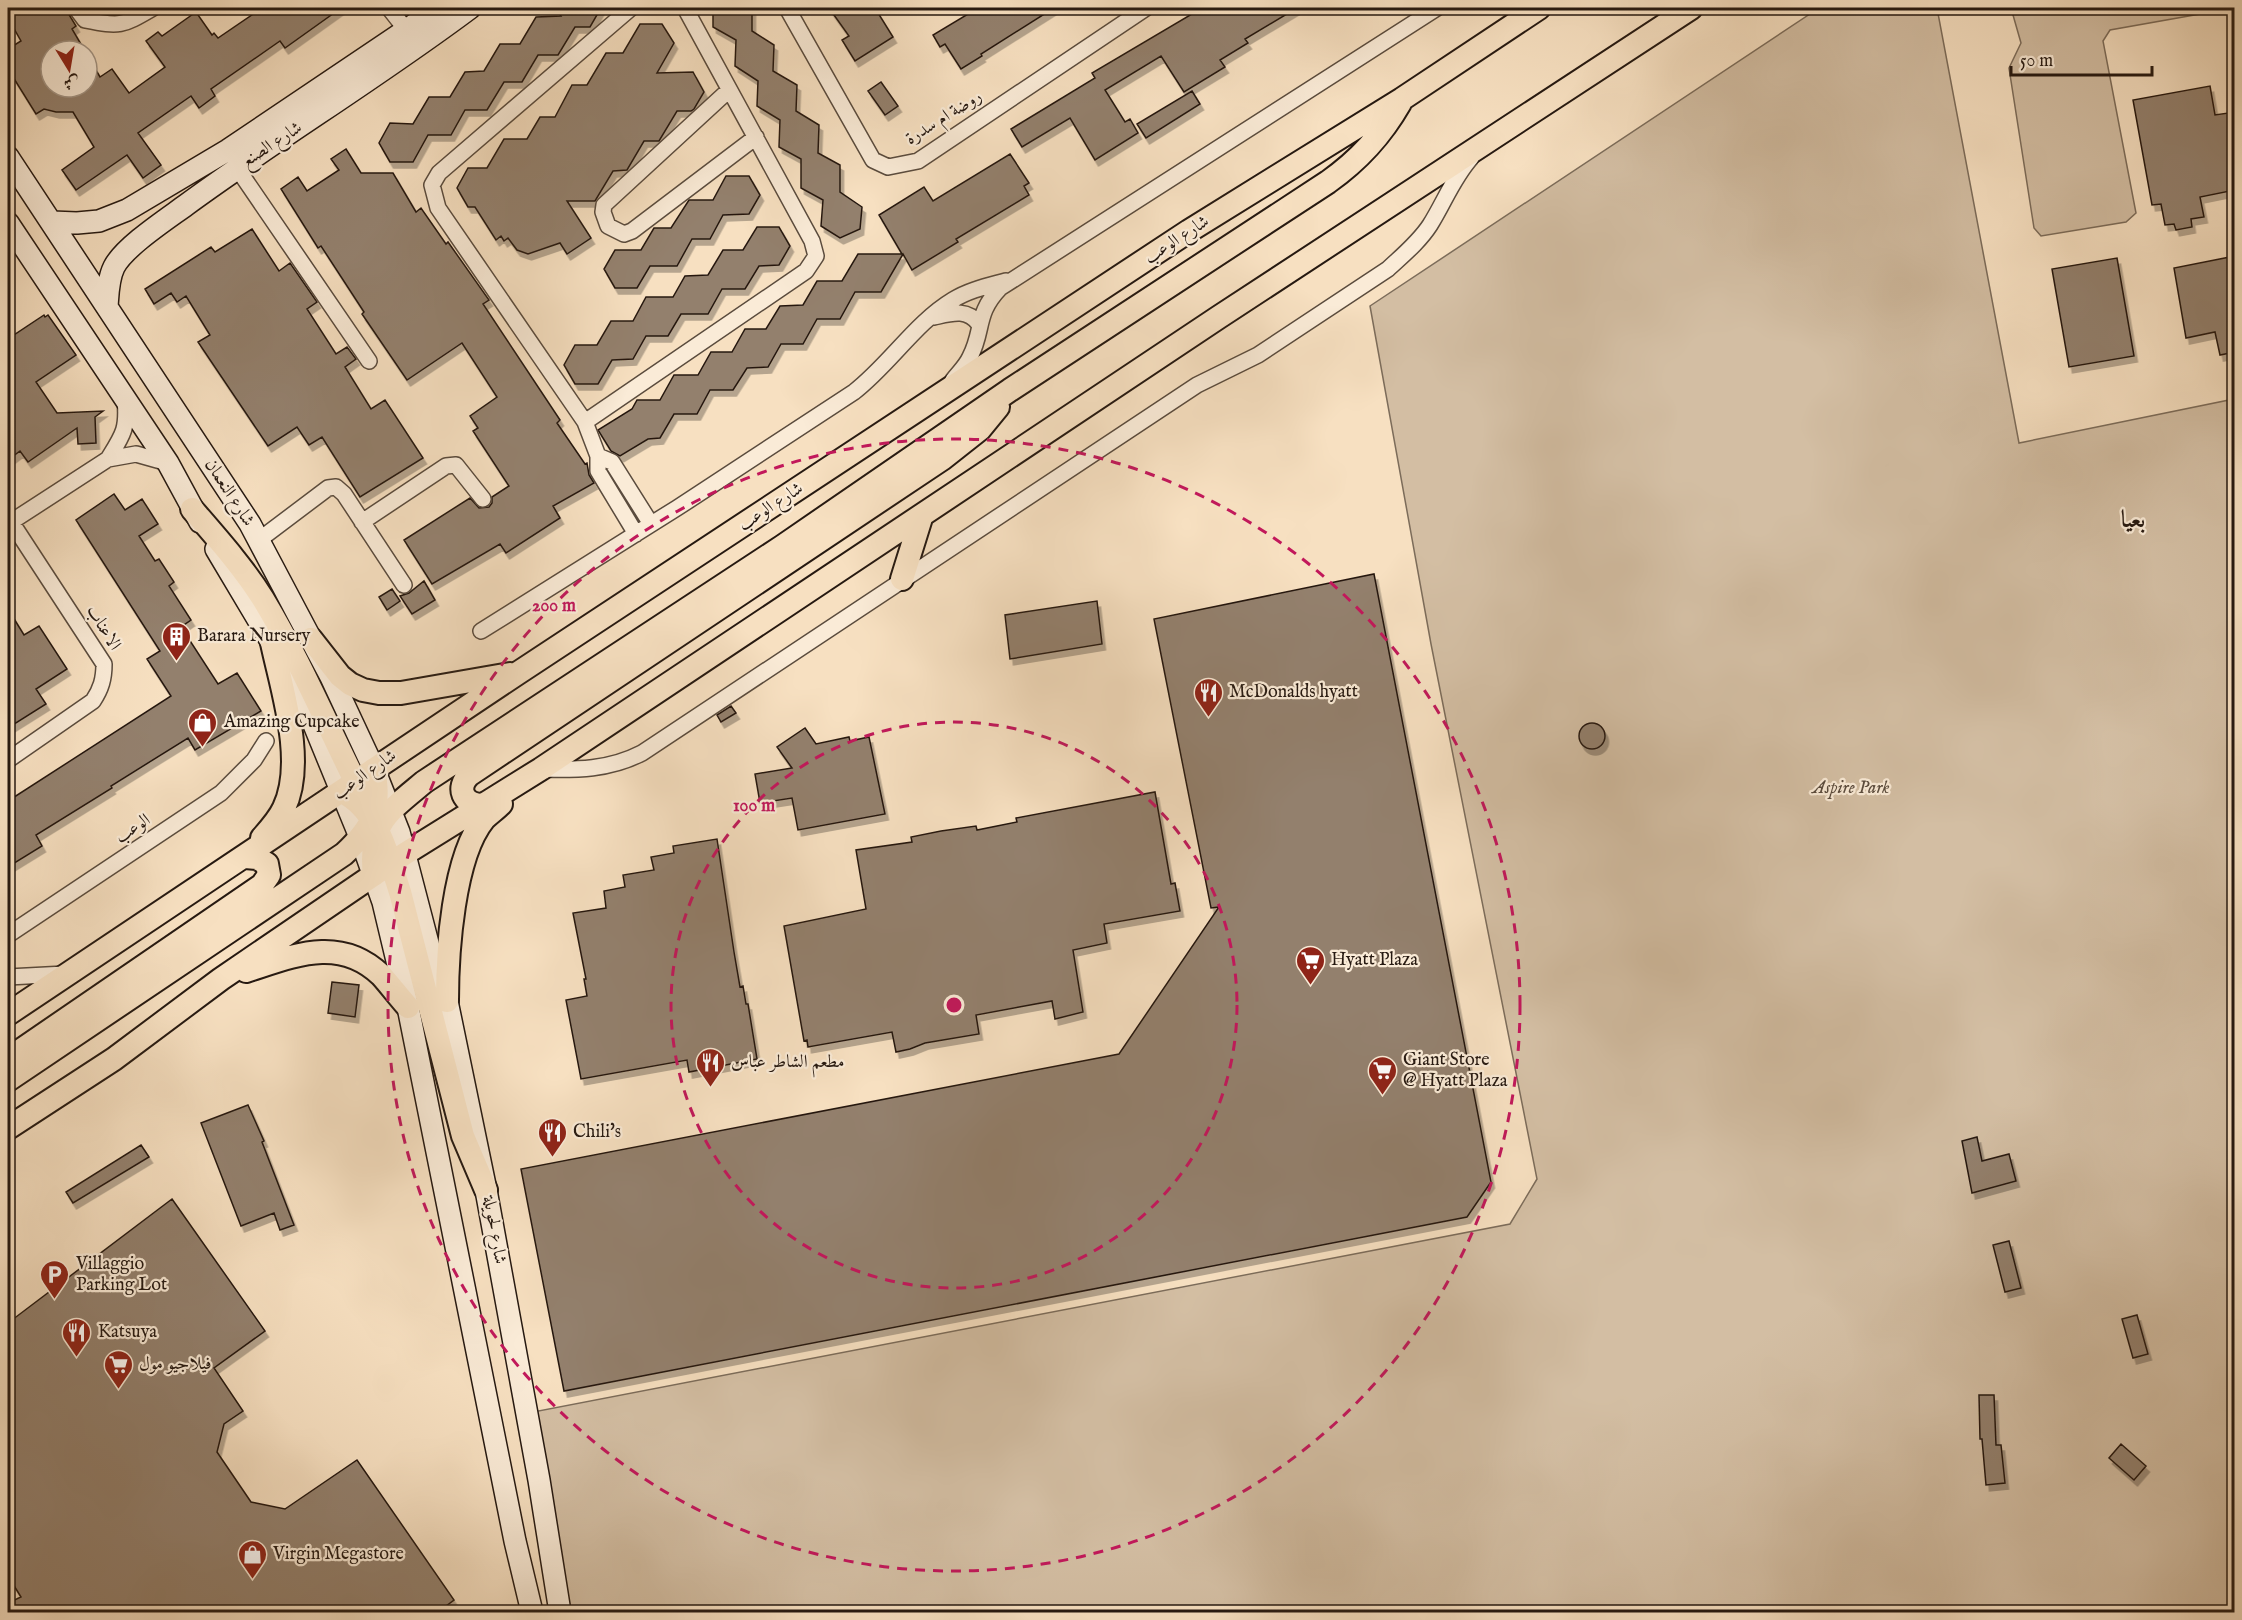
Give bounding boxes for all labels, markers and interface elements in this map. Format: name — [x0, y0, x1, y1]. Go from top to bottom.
north arrow — [39, 39, 99, 99]
scale bar — [2011, 39, 2152, 77]
text: 50 m — [2020, 50, 2053, 73]
text: ش — [62, 70, 81, 93]
street label: روضة ام سدرة — [901, 85, 988, 153]
street label: شارع الصنع — [237, 117, 309, 176]
street label: شارع الوعب — [1140, 210, 1215, 271]
street label: شارع النعمان — [197, 455, 259, 532]
street label: شارع الوعب — [734, 477, 809, 538]
district label: بعيا — [2121, 505, 2145, 536]
text: 200 m — [532, 595, 576, 618]
street label: الاعناب — [80, 601, 126, 655]
building icon: Barara Nursery — [160, 620, 192, 662]
place label: Barara Nursery — [197, 625, 311, 648]
restaurant icon: McDonalds hyatt — [1192, 676, 1224, 718]
place label: McDonalds hyatt — [1229, 681, 1358, 704]
shop icon: Amazing Cupcake — [187, 706, 219, 748]
place label: Amazing Cupcake — [223, 711, 360, 734]
street label: شارع الوعب — [329, 745, 403, 807]
park label: Aspire Park — [1811, 777, 1890, 800]
text: 100 m — [733, 795, 775, 818]
street label: الوعب — [111, 809, 155, 849]
supermarket icon: Hyatt Plaza — [1294, 944, 1326, 986]
place label: Hyatt Plaza — [1331, 949, 1418, 972]
centre of rings — [944, 995, 964, 1015]
restaurant icon: مطعم الشاطر عباس — [694, 1046, 726, 1088]
place label: Giant Store @ Hyatt Plaza — [1403, 1049, 1508, 1093]
place label: مطعم الشاطر عباس — [731, 1051, 845, 1078]
supermarket icon: Giant Store @ Hyatt Plaza — [1366, 1054, 1398, 1096]
restaurant icon: Chili's — [536, 1116, 568, 1158]
place label: Chili's — [573, 1121, 621, 1144]
street label: شارع لحويلة — [475, 1193, 511, 1266]
place label: Villaggio Parking Lot — [75, 1253, 167, 1297]
parking icon: Villaggio Parking Lot — [39, 1258, 71, 1300]
restaurant icon: Katsuya — [61, 1316, 93, 1358]
place label: Katsuya — [98, 1321, 157, 1344]
supermarket icon: فيلاجيو مول — [102, 1348, 134, 1390]
place label: فيلاجيو مول — [139, 1353, 212, 1376]
shop icon: Virgin Megastore — [236, 1538, 268, 1580]
place label: Virgin Megastore — [272, 1543, 404, 1566]

